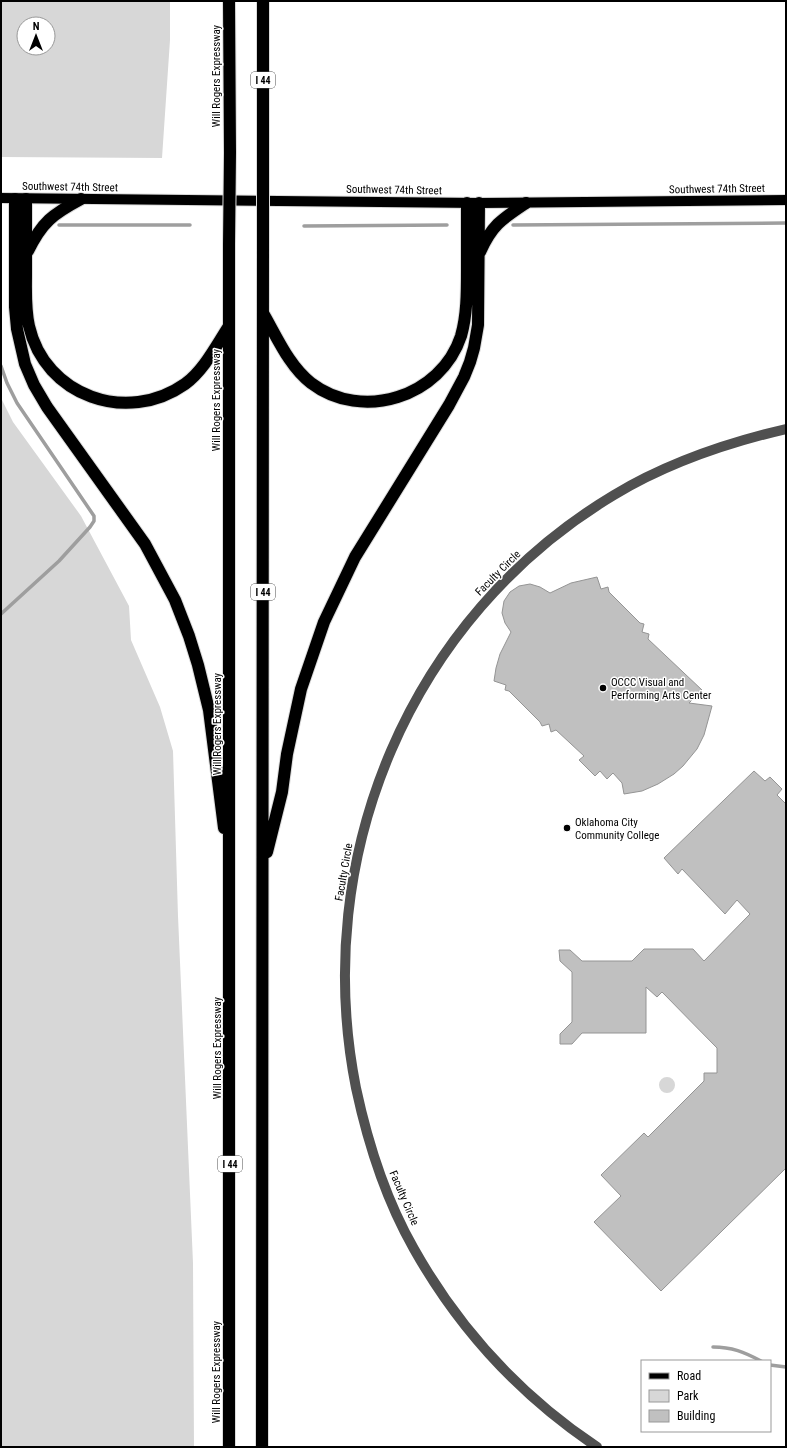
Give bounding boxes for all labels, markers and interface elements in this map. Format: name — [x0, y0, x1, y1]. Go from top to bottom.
north arrow — [16, 16, 56, 56]
text: N — [33, 20, 40, 33]
street label: Will Rogers Expressway — [210, 24, 223, 127]
road number: I 44 — [251, 72, 275, 88]
street label: Southwest 74th Street — [22, 180, 118, 194]
street label: Southwest 74th Street — [669, 182, 765, 196]
street label: Southwest 74th Street — [346, 183, 442, 197]
street label: Will Rogers Expressway — [210, 348, 223, 451]
street label: Faculty Circle — [473, 548, 523, 598]
road number: I 44 — [251, 584, 275, 600]
street label: Will Rogers Expressway — [211, 672, 224, 775]
place label: OCCC Visual and Performing Arts Center — [611, 676, 712, 702]
marker: OCCC Visual and Performing Arts Center — [598, 683, 608, 693]
place label: Oklahoma City Community College — [575, 816, 659, 842]
marker: Oklahoma City Community College — [562, 823, 572, 833]
street label: Faculty Circle — [333, 842, 355, 902]
street label: Will Rogers Expressway — [211, 996, 224, 1099]
road number: I 44 — [218, 1156, 242, 1172]
street label: Faculty Circle — [387, 1169, 421, 1227]
street label: Will Rogers Expressway — [210, 1320, 223, 1423]
legend — [641, 1360, 771, 1432]
text: Road — [677, 1369, 701, 1383]
text: Park — [677, 1389, 699, 1403]
text: Building — [677, 1409, 715, 1423]

